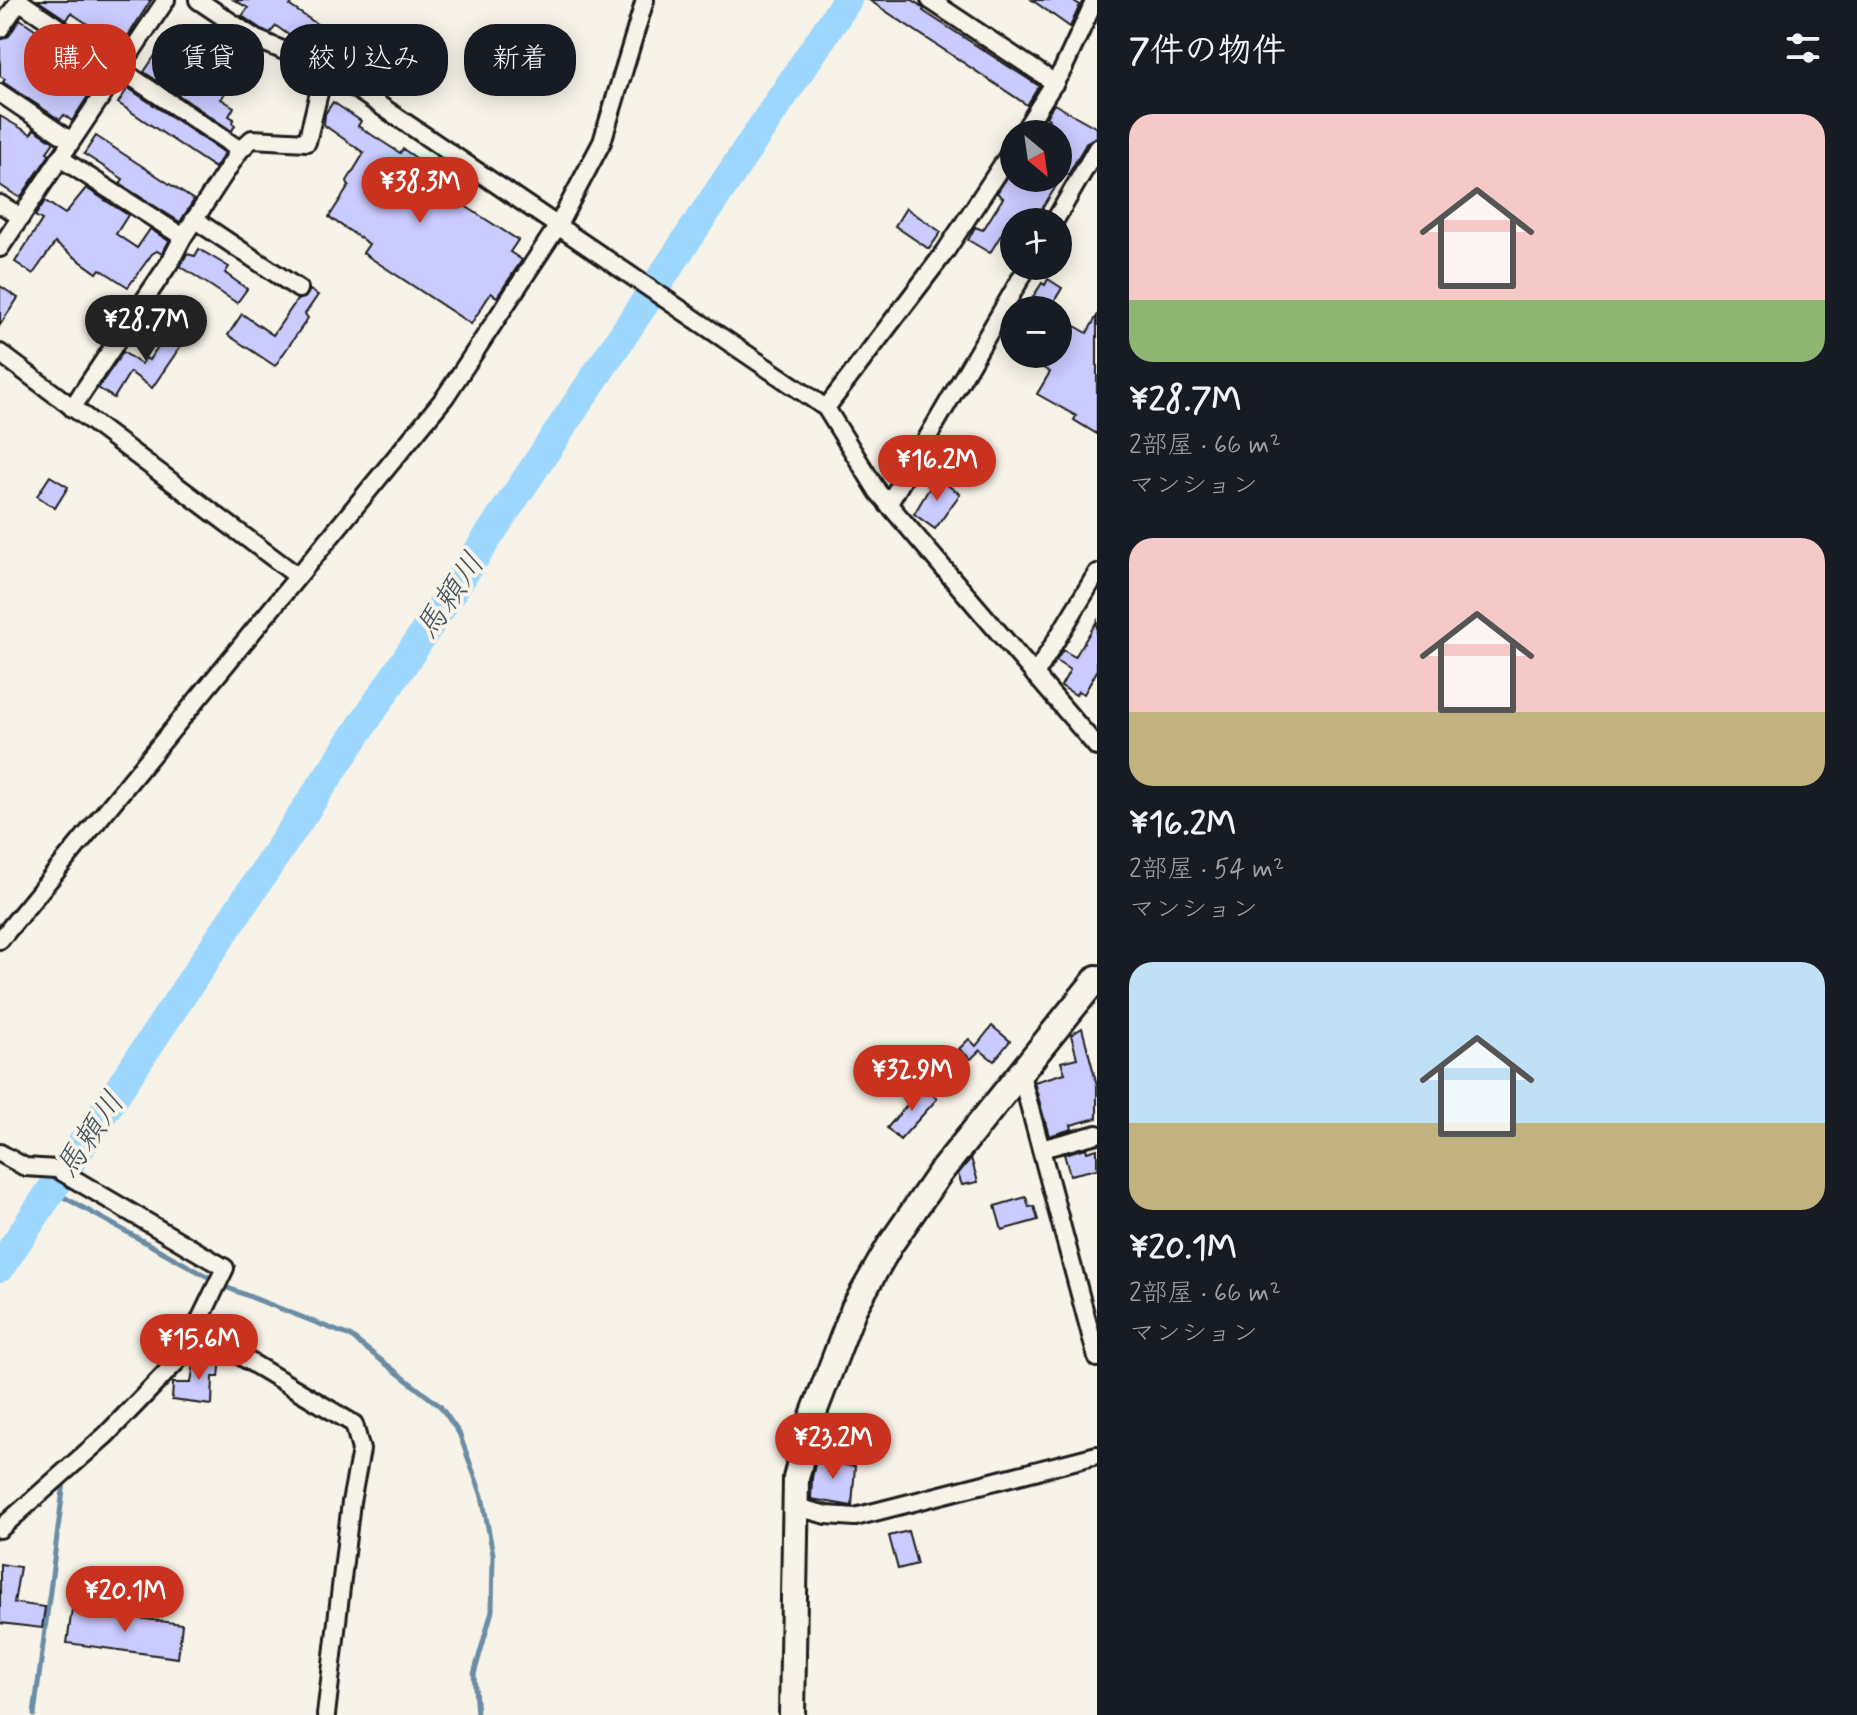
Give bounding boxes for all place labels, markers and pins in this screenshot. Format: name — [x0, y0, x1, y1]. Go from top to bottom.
pin: ¥38.3M — [355, 157, 485, 225]
pin: ¥28.7M — [81, 295, 211, 363]
pin: ¥16.2M — [872, 435, 1002, 503]
pin: ¥32.9M — [847, 1045, 977, 1113]
pin: ¥15.6M — [134, 1314, 264, 1382]
pin: ¥23.2M — [768, 1413, 898, 1481]
pin: ¥20.1M — [60, 1566, 190, 1634]

